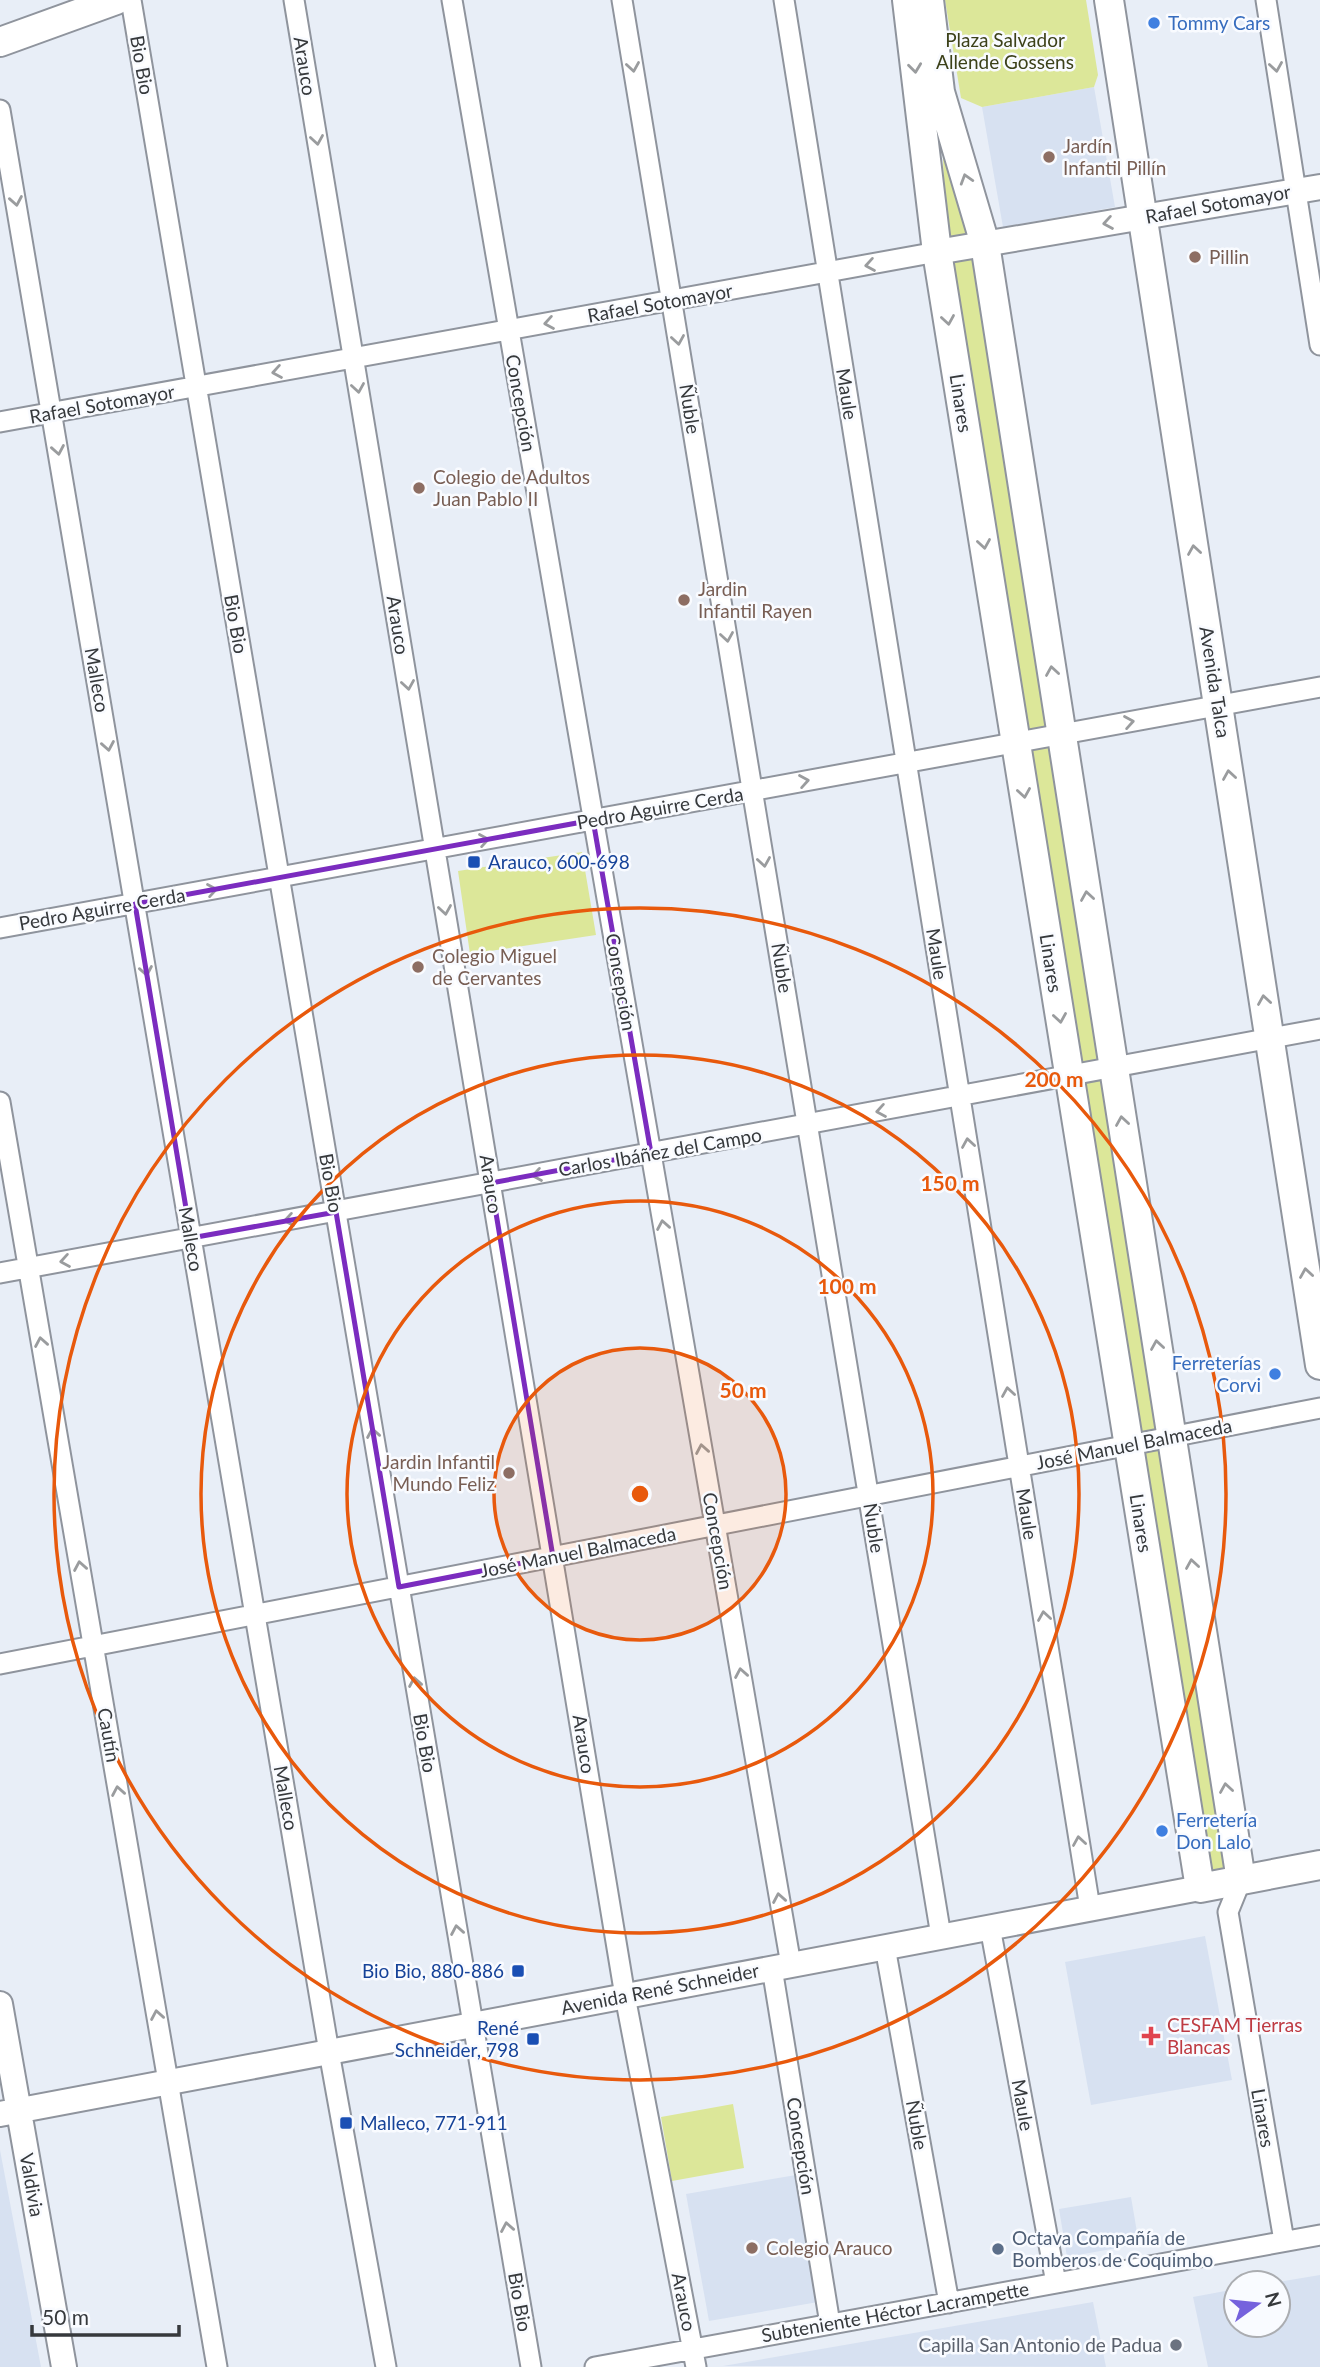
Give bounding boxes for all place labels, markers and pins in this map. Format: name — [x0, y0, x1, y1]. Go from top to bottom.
place label: Tommy Cars — [1168, 11, 1270, 34]
marker: Tommy Cars — [1146, 15, 1162, 31]
place label: Jardín Infantil Pillín — [1063, 134, 1166, 179]
marker: Jardín Infantil Pillín — [1041, 149, 1057, 165]
place label: Pillin — [1209, 245, 1249, 268]
marker: Pillin — [1187, 249, 1203, 265]
place label: Colegio de Adultos Juan Pablo II — [433, 465, 590, 510]
marker: Colegio de Adultos Juan Pablo II — [411, 480, 427, 496]
place label: Jardin Infantil Rayen — [698, 577, 812, 622]
marker: Jardin Infantil Rayen — [676, 592, 692, 608]
place label: Arauco, 600-698 — [488, 850, 630, 873]
marker: Arauco, 600-698 — [466, 854, 482, 870]
place label: Colegio Miguel de Cervantes — [432, 944, 557, 989]
marker: Colegio Miguel de Cervantes — [410, 959, 426, 975]
place label: Ferreterías Corvi — [1172, 1351, 1261, 1396]
marker: Ferreterías Corvi — [1267, 1366, 1283, 1382]
place label: Jardin Infantil Mundo Feliz — [382, 1450, 495, 1495]
marker: Jardin Infantil Mundo Feliz — [501, 1465, 517, 1481]
centre of rings — [628, 1482, 652, 1506]
place label: Ferretería Don Lalo — [1176, 1808, 1257, 1853]
marker: Ferretería Don Lalo — [1154, 1823, 1170, 1839]
place label: Bio Bio, 880-886 — [362, 1959, 504, 1982]
marker: Bio Bio, 880-886 — [510, 1963, 526, 1979]
place label: CESFAM Tierras Blancas — [1167, 2013, 1303, 2058]
place label: René Schneider, 798 — [395, 2016, 519, 2061]
marker: CESFAM Tierras Blancas — [1141, 2026, 1161, 2046]
marker: René Schneider, 798 — [525, 2031, 541, 2047]
place label: Malleco, 771-911 — [360, 2111, 508, 2134]
marker: Malleco, 771-911 — [338, 2115, 354, 2131]
place label: Octava Compañía de Bomberos de Coquimbo — [1012, 2226, 1213, 2271]
place label: Colegio Arauco — [766, 2236, 893, 2259]
marker: Colegio Arauco — [744, 2240, 760, 2256]
marker: Octava Compañía de Bomberos de Coquimbo — [990, 2241, 1006, 2257]
place label: Capilla San Antonio de Padua — [919, 2333, 1162, 2356]
marker: Capilla San Antonio de Padua — [1168, 2337, 1184, 2353]

